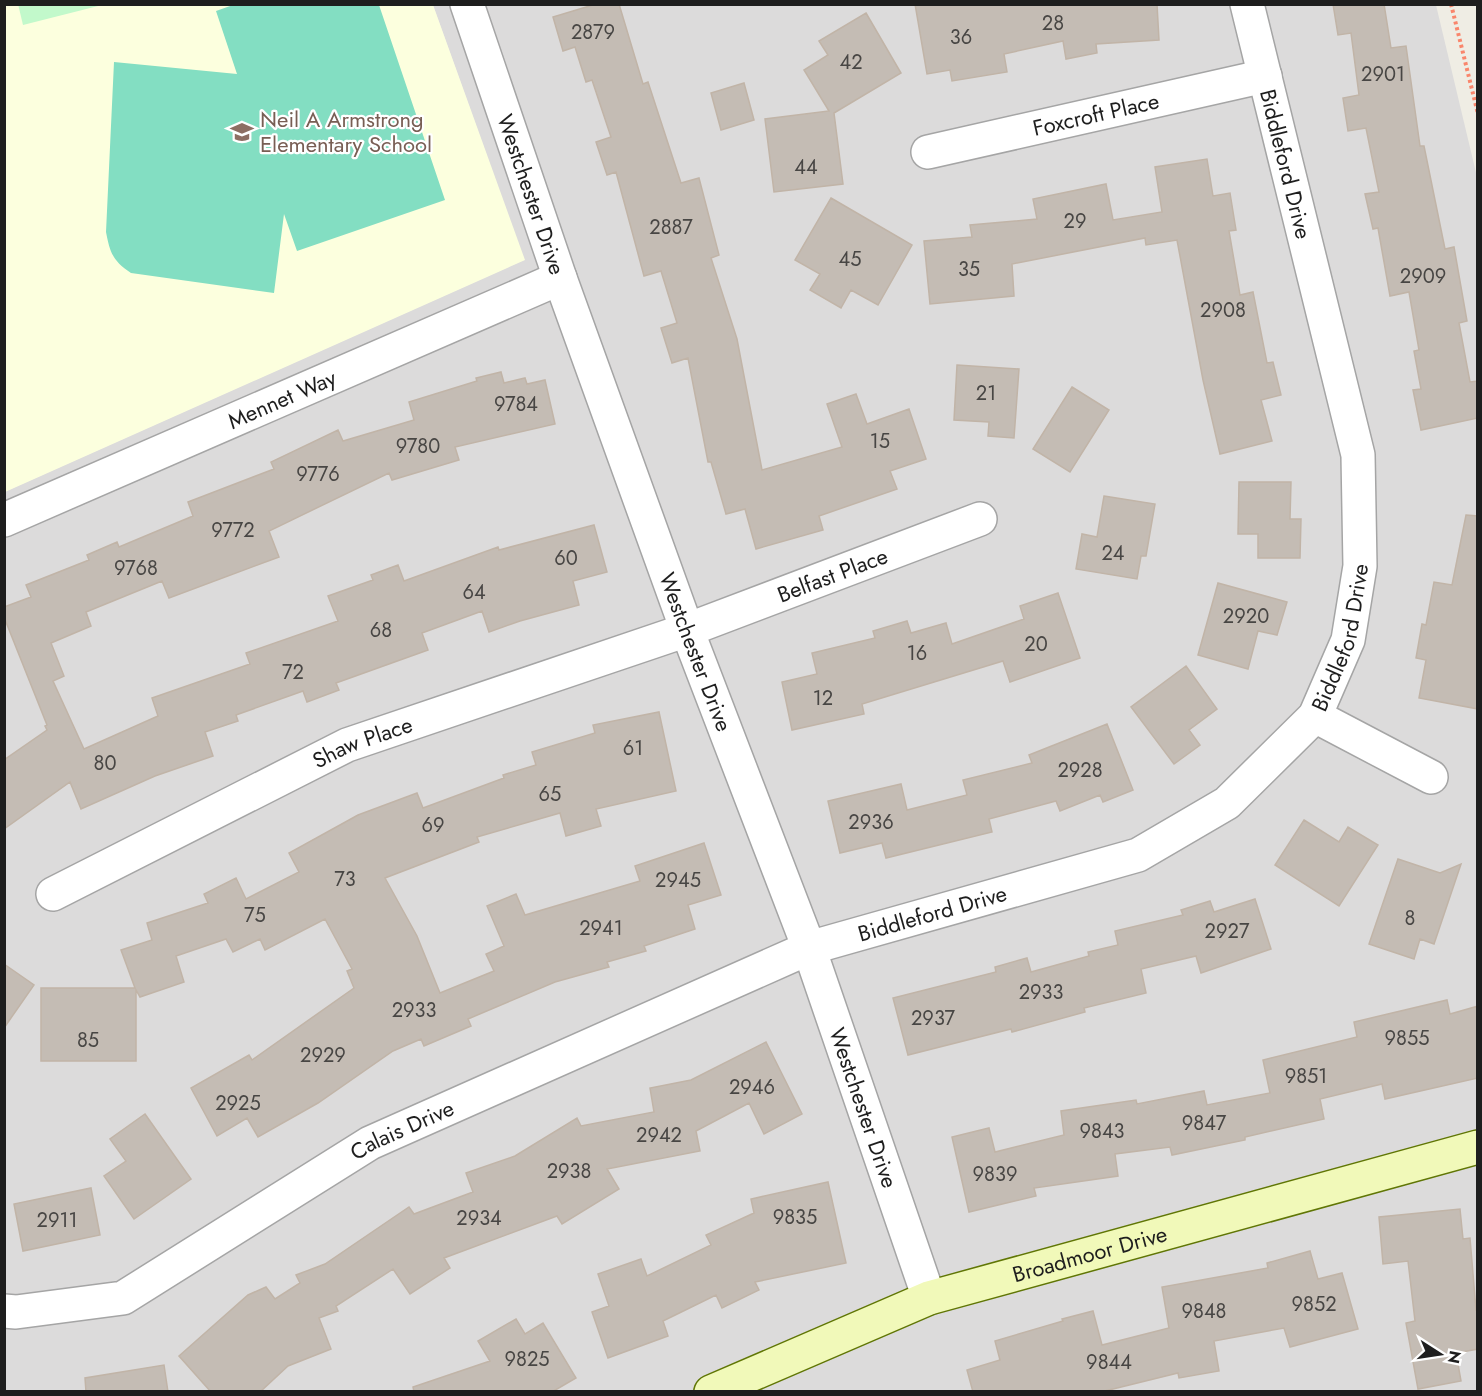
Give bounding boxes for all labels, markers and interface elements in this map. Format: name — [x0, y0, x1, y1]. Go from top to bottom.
house number: 28 — [1042, 9, 1064, 38]
house number: 2879 — [571, 18, 615, 47]
house number: 36 — [950, 23, 972, 52]
house number: 42 — [839, 48, 863, 77]
house number: 2901 — [1361, 60, 1405, 89]
street label: Foxcroft Place — [1030, 84, 1162, 144]
street label: Biddleford Drive — [1252, 86, 1320, 242]
place label: Neil A Armstrong Elementary School — [260, 103, 432, 160]
street label: Westchester Drive — [490, 110, 574, 279]
school or university icon: Neil A Armstrong Elementary School — [229, 119, 255, 145]
house number: 44 — [794, 153, 818, 182]
house number: 29 — [1064, 207, 1086, 236]
house number: 2887 — [649, 213, 693, 242]
house number: 45 — [839, 245, 861, 274]
house number: 35 — [958, 255, 980, 284]
house number: 2909 — [1400, 262, 1446, 291]
house number: 2908 — [1200, 296, 1246, 325]
street label: Mennet Way — [223, 361, 341, 437]
house number: 21 — [976, 379, 996, 408]
house number: 9784 — [494, 390, 538, 419]
house number: 15 — [870, 427, 890, 456]
house number: 9780 — [396, 432, 440, 461]
house number: 9776 — [296, 460, 340, 489]
house number: 9772 — [211, 516, 255, 545]
street label: Belfast Place — [773, 539, 892, 610]
house number: 24 — [1101, 539, 1125, 568]
house number: 60 — [554, 544, 578, 573]
house number: 9768 — [114, 554, 158, 583]
street label: Biddleford Drive — [1303, 561, 1376, 716]
street label: Westchester Drive — [651, 568, 740, 736]
house number: 64 — [462, 578, 486, 607]
house number: 2920 — [1223, 602, 1269, 631]
house number: 68 — [370, 616, 392, 645]
house number: 20 — [1024, 630, 1048, 659]
house number: 16 — [907, 639, 927, 668]
house number: 72 — [282, 658, 304, 687]
house number: 12 — [813, 684, 833, 713]
street label: Shaw Place — [307, 708, 417, 776]
house number: 61 — [623, 734, 643, 763]
house number: 80 — [94, 749, 116, 778]
house number: 2928 — [1057, 756, 1103, 785]
house number: 65 — [539, 780, 561, 809]
house number: 2936 — [848, 808, 894, 837]
house number: 69 — [421, 811, 445, 840]
house number: 73 — [334, 865, 356, 894]
house number: 2945 — [655, 866, 701, 895]
street label: Biddleford Drive — [854, 877, 1010, 949]
house number: 75 — [244, 901, 266, 930]
house number: 8 — [1405, 904, 1415, 933]
house number: 2941 — [579, 914, 623, 943]
house number: 2927 — [1205, 917, 1250, 946]
house number: 2933 — [1019, 978, 1063, 1007]
house number: 2933 — [392, 996, 436, 1025]
house number: 2937 — [911, 1004, 956, 1033]
street label: Westchester Drive — [821, 1023, 906, 1192]
house number: 9855 — [1385, 1024, 1430, 1053]
house number: 85 — [77, 1026, 99, 1055]
house number: 2929 — [300, 1041, 346, 1070]
house number: 9851 — [1285, 1062, 1327, 1091]
house number: 2946 — [729, 1073, 775, 1102]
house number: 2925 — [215, 1089, 261, 1118]
street label: Calais Drive — [343, 1092, 459, 1168]
house number: 9847 — [1182, 1109, 1227, 1138]
house number: 9843 — [1079, 1117, 1125, 1146]
house number: 2942 — [636, 1121, 682, 1150]
house number: 2938 — [547, 1157, 591, 1186]
house number: 9839 — [973, 1160, 1017, 1189]
house number: 9835 — [773, 1203, 817, 1232]
house number: 2934 — [456, 1204, 502, 1233]
house number: 2911 — [37, 1206, 77, 1235]
street label: Broadmoor Drive — [1009, 1217, 1171, 1290]
house number: 9852 — [1291, 1290, 1337, 1319]
house number: 9848 — [1181, 1297, 1227, 1326]
north arrow — [1410, 1324, 1470, 1384]
house number: 9825 — [504, 1345, 550, 1374]
house number: 9844 — [1086, 1348, 1132, 1377]
text: N — [1442, 1348, 1467, 1366]

